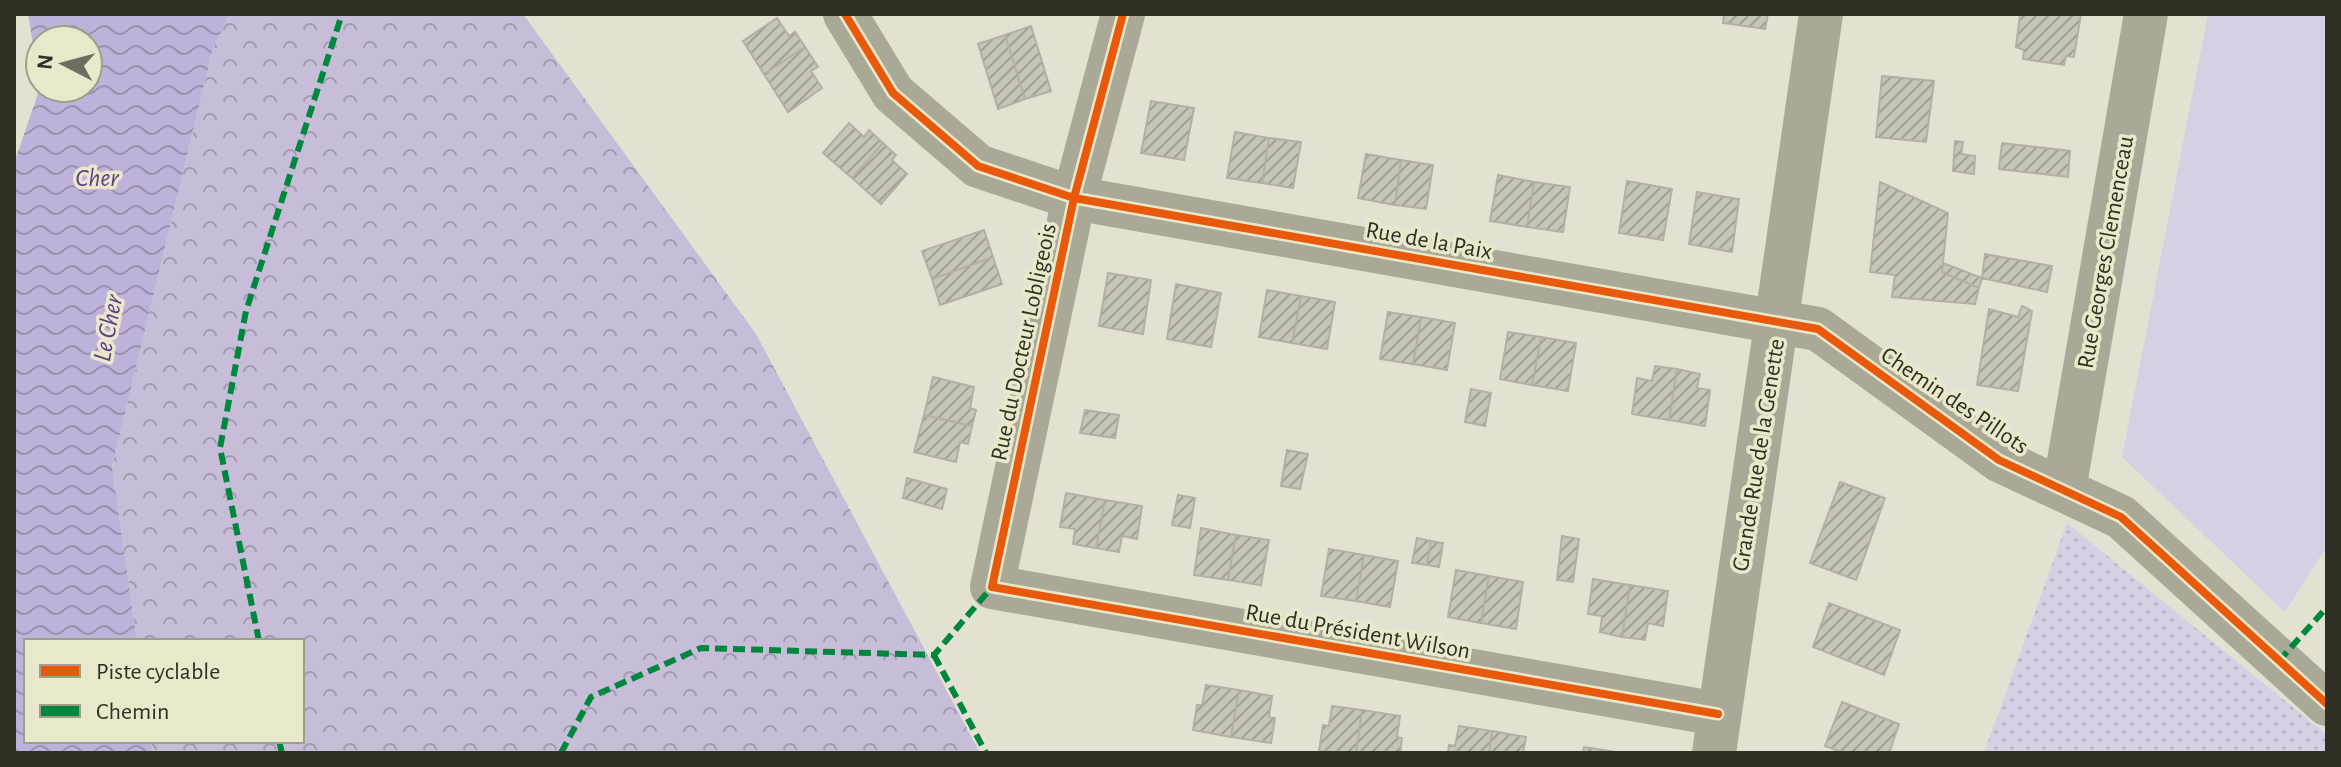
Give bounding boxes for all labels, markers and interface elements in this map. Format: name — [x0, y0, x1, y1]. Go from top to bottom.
north arrow — [24, 24, 104, 104]
text: N — [33, 53, 57, 71]
street label: Rue Georges Clemenceau — [2074, 134, 2138, 370]
water label: Cher — [75, 165, 120, 191]
street label: Rue de la Paix — [1364, 218, 1494, 264]
street label: Rue du Docteur Lobligeois — [987, 221, 1061, 463]
water label: Le Cher — [89, 291, 127, 364]
street label: Grande Rue de la Genette — [1729, 337, 1789, 573]
street label: Chemin des Pillots — [1876, 343, 2033, 459]
street label: Rue du Président Wilson — [1244, 600, 1472, 664]
legend — [24, 639, 304, 743]
text: Piste cyclable — [96, 660, 220, 684]
text: Chemin — [96, 700, 169, 724]

